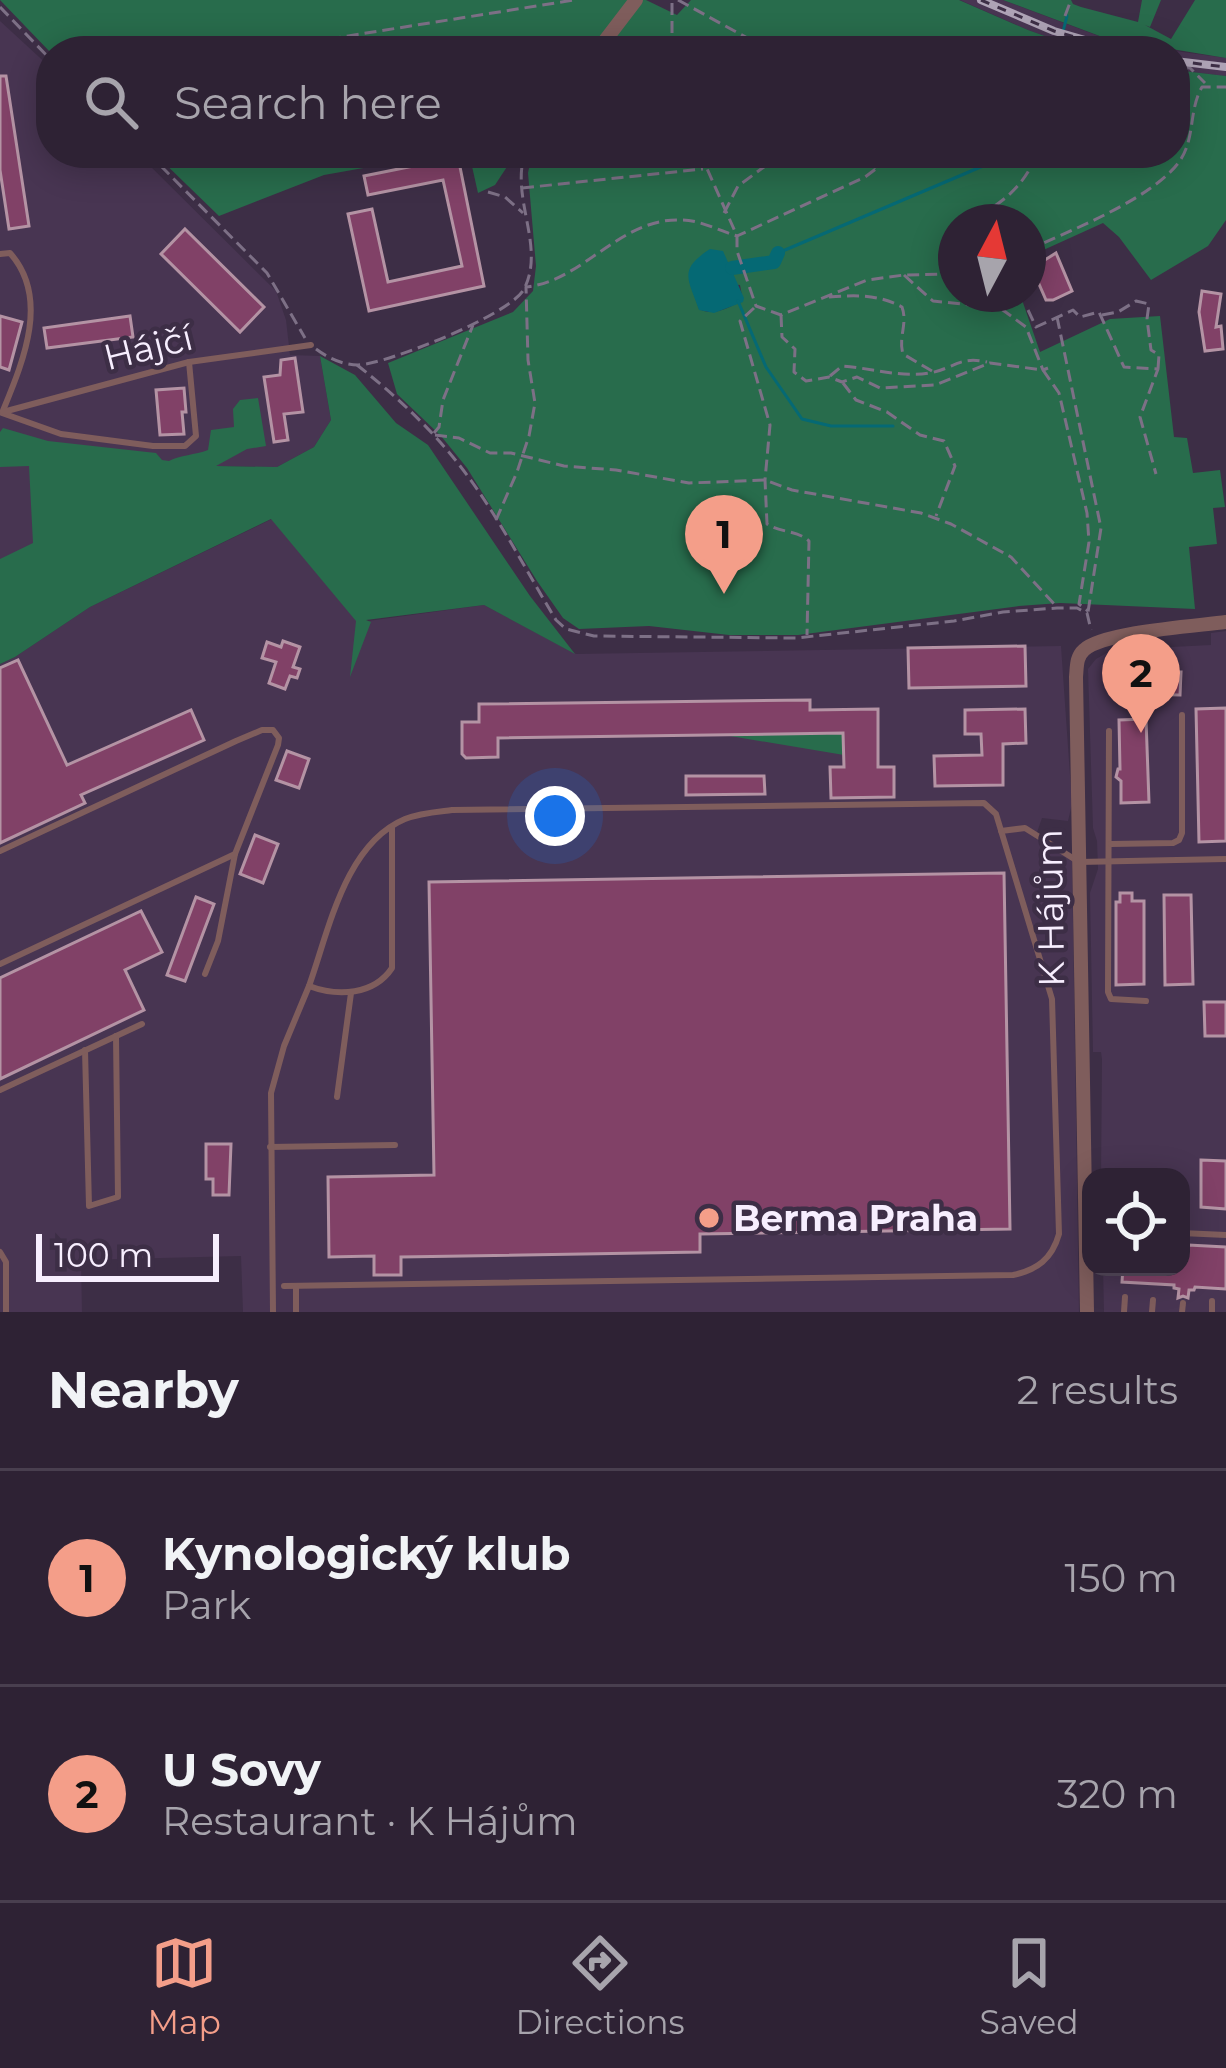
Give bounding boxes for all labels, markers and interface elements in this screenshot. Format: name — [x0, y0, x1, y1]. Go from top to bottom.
search box — [36, 36, 1190, 168]
icon: search — [78, 69, 144, 135]
text: Search here — [174, 75, 442, 130]
north arrow — [938, 204, 1046, 312]
street label: Hájčí — [99, 314, 198, 379]
pin: 1 — [685, 495, 763, 594]
pin: 2 — [1102, 634, 1180, 733]
your location — [525, 786, 585, 846]
street label: K Hájům — [1027, 829, 1073, 987]
map controls — [1082, 1168, 1190, 1276]
button: locate — [1082, 1168, 1190, 1276]
place label: Berma Praha — [733, 1196, 978, 1240]
marker: Berma Praha — [696, 1205, 722, 1231]
scale bar — [36, 1228, 219, 1281]
text: 100 m — [54, 1235, 153, 1275]
text: Nearby — [48, 1359, 239, 1421]
text: 2 results — [1017, 1366, 1178, 1414]
text: Kynologický klub — [162, 1526, 571, 1581]
text: 1 — [79, 1554, 95, 1602]
text: 150 m — [1064, 1554, 1178, 1602]
text: Park — [162, 1581, 251, 1629]
text: U Sovy — [162, 1742, 321, 1797]
text: 2 — [75, 1770, 99, 1818]
text: 320 m — [1057, 1770, 1178, 1818]
text: Restaurant · K Hájům — [162, 1797, 578, 1845]
tab: Map — [147, 1930, 221, 2042]
tab: Directions — [516, 1930, 685, 2042]
tab: Saved — [979, 1930, 1079, 2042]

